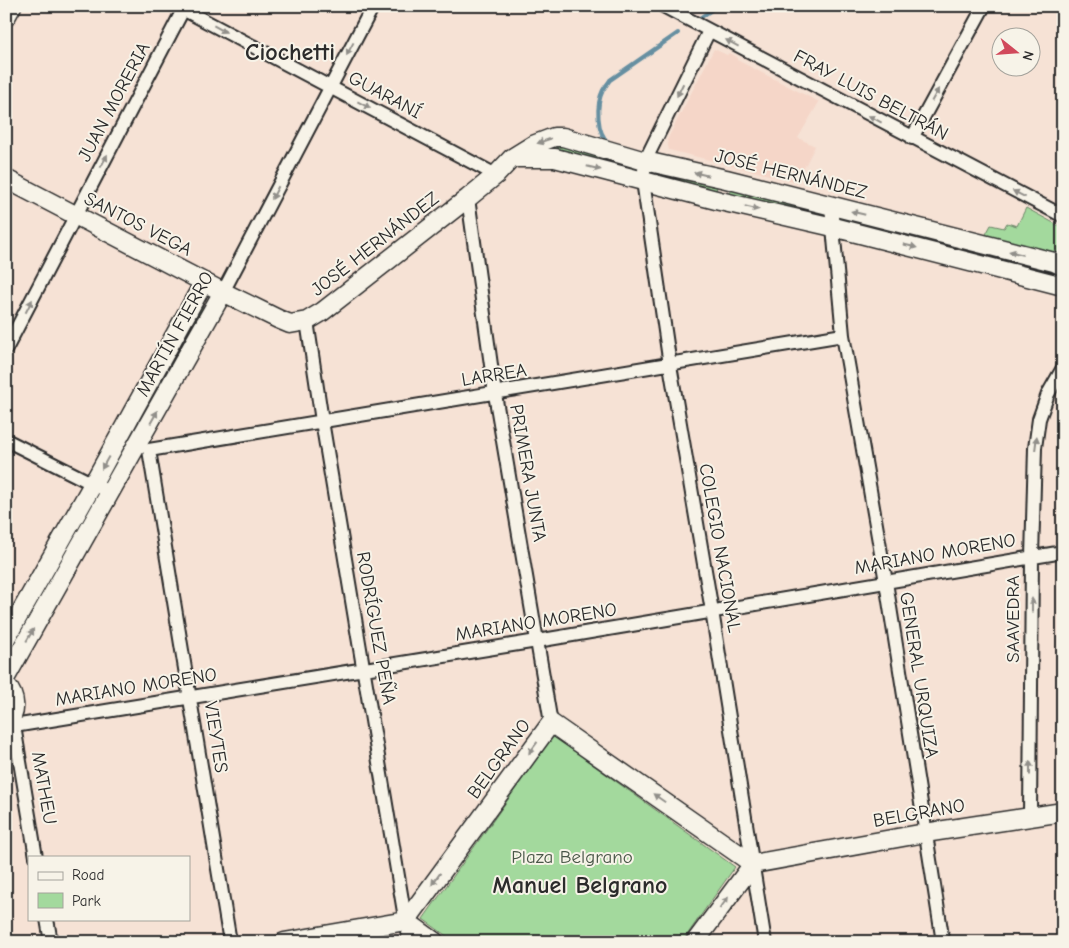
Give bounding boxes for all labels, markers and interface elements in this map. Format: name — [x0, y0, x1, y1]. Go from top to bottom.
one-way arrow — [213, 25, 227, 33]
north arrow — [992, 28, 1042, 78]
district label: Ciochetti — [245, 38, 335, 66]
street label: JUAN MORERIA — [73, 39, 155, 165]
one-way arrow — [724, 39, 739, 47]
one-way arrow — [346, 42, 354, 57]
street label: FRAY LUIS BELTRÁN — [790, 45, 952, 145]
text: N — [1018, 49, 1037, 63]
street label: GUARANÍ — [345, 67, 425, 123]
one-way arrow — [675, 83, 683, 97]
one-way arrow — [931, 89, 940, 102]
one-way arrow — [356, 101, 371, 109]
one-way arrow — [868, 115, 883, 123]
one-way arrow — [536, 138, 551, 145]
street label: JOSÉ HERNÁNDEZ — [713, 144, 869, 204]
one-way arrow — [100, 154, 108, 169]
one-way arrow — [587, 164, 602, 172]
one-way arrow — [693, 170, 708, 178]
one-way arrow — [271, 186, 279, 201]
street label: SANTOS VEGA — [80, 187, 196, 261]
street label: JOSÉ HERNÁNDEZ — [307, 187, 443, 301]
one-way arrow — [1012, 190, 1027, 198]
one-way arrow — [744, 204, 759, 212]
one-way arrow — [851, 209, 866, 217]
one-way arrow — [902, 243, 917, 251]
one-way arrow — [1008, 249, 1023, 257]
street label: MARTÍN FIERRO — [132, 268, 218, 400]
one-way arrow — [25, 298, 33, 313]
street label: LARREA — [460, 359, 528, 391]
street label: PRIMERA JUNTA — [505, 403, 551, 543]
one-way arrow — [149, 410, 158, 424]
one-way arrow — [1032, 435, 1040, 451]
one-way arrow — [101, 456, 109, 470]
street label: COLEGIO NACIONAL — [694, 462, 746, 635]
street label: MARIANO MORENO — [853, 529, 1017, 579]
street label: RODRÍGUEZ PEÑA — [352, 550, 400, 706]
street label: SAAVEDRA — [1002, 575, 1024, 663]
street label: GENERAL URQUIZA — [895, 590, 943, 760]
one-way arrow — [1028, 597, 1036, 613]
street label: MARIANO MORENO — [454, 598, 618, 646]
one-way arrow — [26, 628, 35, 641]
street label: MARIANO MORENO — [54, 663, 218, 711]
street label: VIEYTES — [199, 700, 233, 774]
street label: BELGRANO — [463, 715, 535, 803]
one-way arrow — [528, 741, 538, 755]
street label: MATHEU — [27, 750, 61, 826]
one-way arrow — [1026, 760, 1034, 776]
one-way arrow — [652, 793, 666, 803]
street label: BELGRANO — [871, 794, 967, 832]
park label: Plaza Belgrano — [511, 846, 633, 868]
legend — [28, 856, 190, 920]
text: Road — [72, 866, 104, 884]
district label: Manuel Belgrano — [493, 871, 667, 899]
one-way arrow — [431, 872, 442, 885]
text: Park — [72, 892, 101, 910]
one-way arrow — [718, 897, 729, 910]

